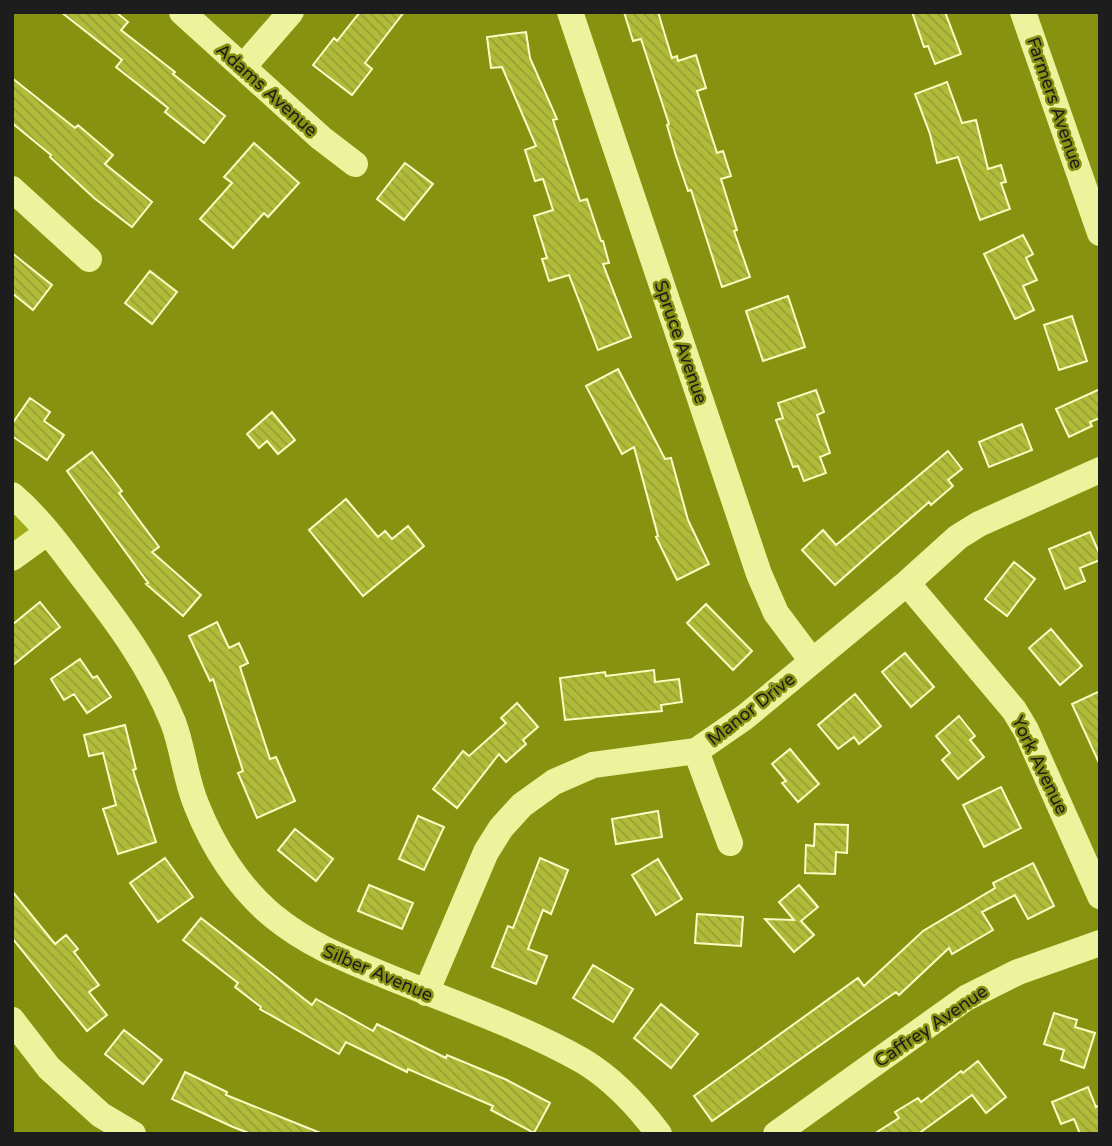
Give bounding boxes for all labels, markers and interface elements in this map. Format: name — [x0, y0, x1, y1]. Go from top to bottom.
street label: Farmers Avenue — [1022, 34, 1088, 172]
street label: Adams Avenue — [212, 39, 322, 141]
street label: Spruce Avenue — [650, 277, 712, 407]
street label: Manor Drive — [703, 668, 799, 750]
street label: York Avenue — [1007, 712, 1073, 818]
street label: Silber Avenue — [320, 940, 436, 1006]
street label: Caffrey Avenue — [870, 980, 992, 1072]

